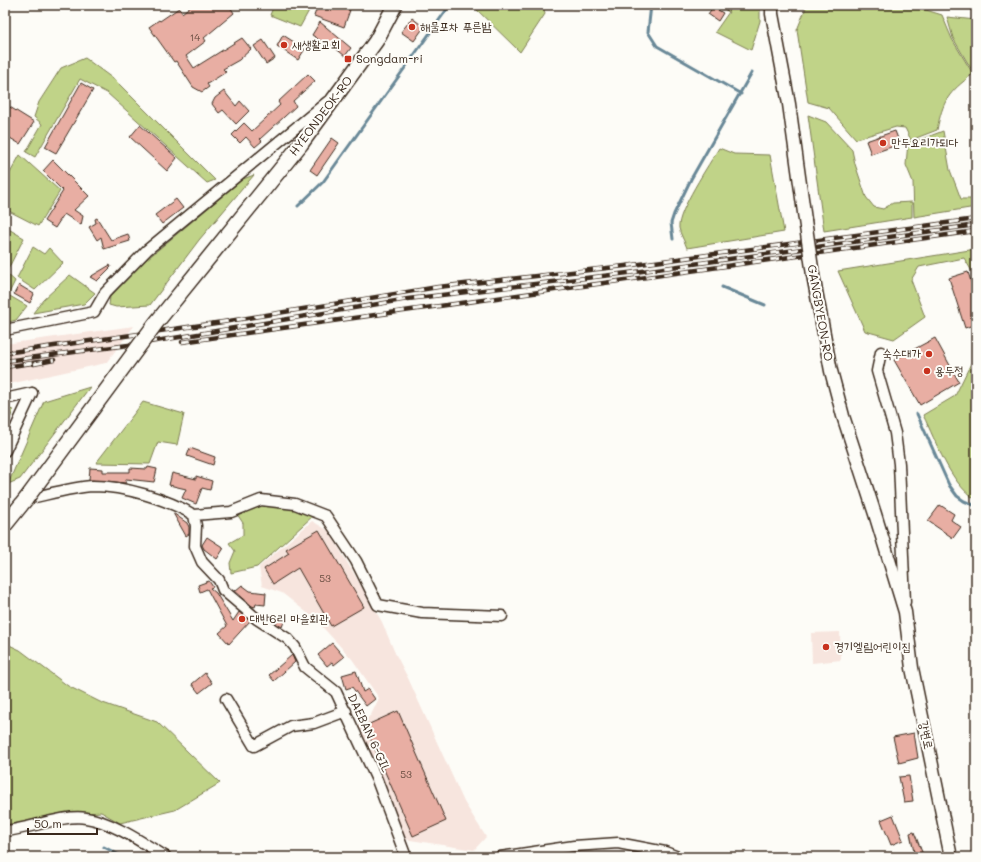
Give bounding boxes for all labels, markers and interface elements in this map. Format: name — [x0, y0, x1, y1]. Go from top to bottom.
place label: 해물포차 푸른밤 — [420, 18, 492, 34]
marker: 해물포차 푸른밤 — [407, 22, 417, 32]
house number: 14 — [190, 30, 200, 44]
place label: 새생활교회 — [292, 36, 340, 52]
marker: 새생활교회 — [279, 40, 289, 50]
place label: Songdam-ri — [356, 50, 423, 66]
marker: Songdam-ri — [343, 54, 353, 64]
street label: HYEONDEOK-RO — [285, 72, 355, 158]
place label: 만두요리가되다 — [891, 134, 959, 150]
marker: 만두요리가되다 — [878, 138, 888, 148]
street label: GANGBYEON-RO — [805, 263, 837, 362]
place label: 숙수대가 — [882, 345, 921, 361]
marker: 숙수대가 — [924, 349, 934, 359]
place label: 용두정 — [935, 362, 964, 378]
marker: 용두정 — [922, 366, 932, 376]
house number: 53 — [319, 571, 331, 585]
place label: 대반6리 마을회관 — [250, 610, 329, 626]
marker: 대반6리 마을회관 — [237, 614, 247, 624]
place label: 경기엘림어린이집 — [834, 638, 911, 654]
marker: 경기엘림어린이집 — [821, 642, 831, 652]
street label: DAEBAN 6-GIL — [345, 691, 395, 775]
street label: 강변로 — [916, 719, 938, 751]
house number: 53 — [400, 767, 412, 781]
scale bar — [28, 810, 97, 836]
text: 50 m — [34, 815, 62, 831]

